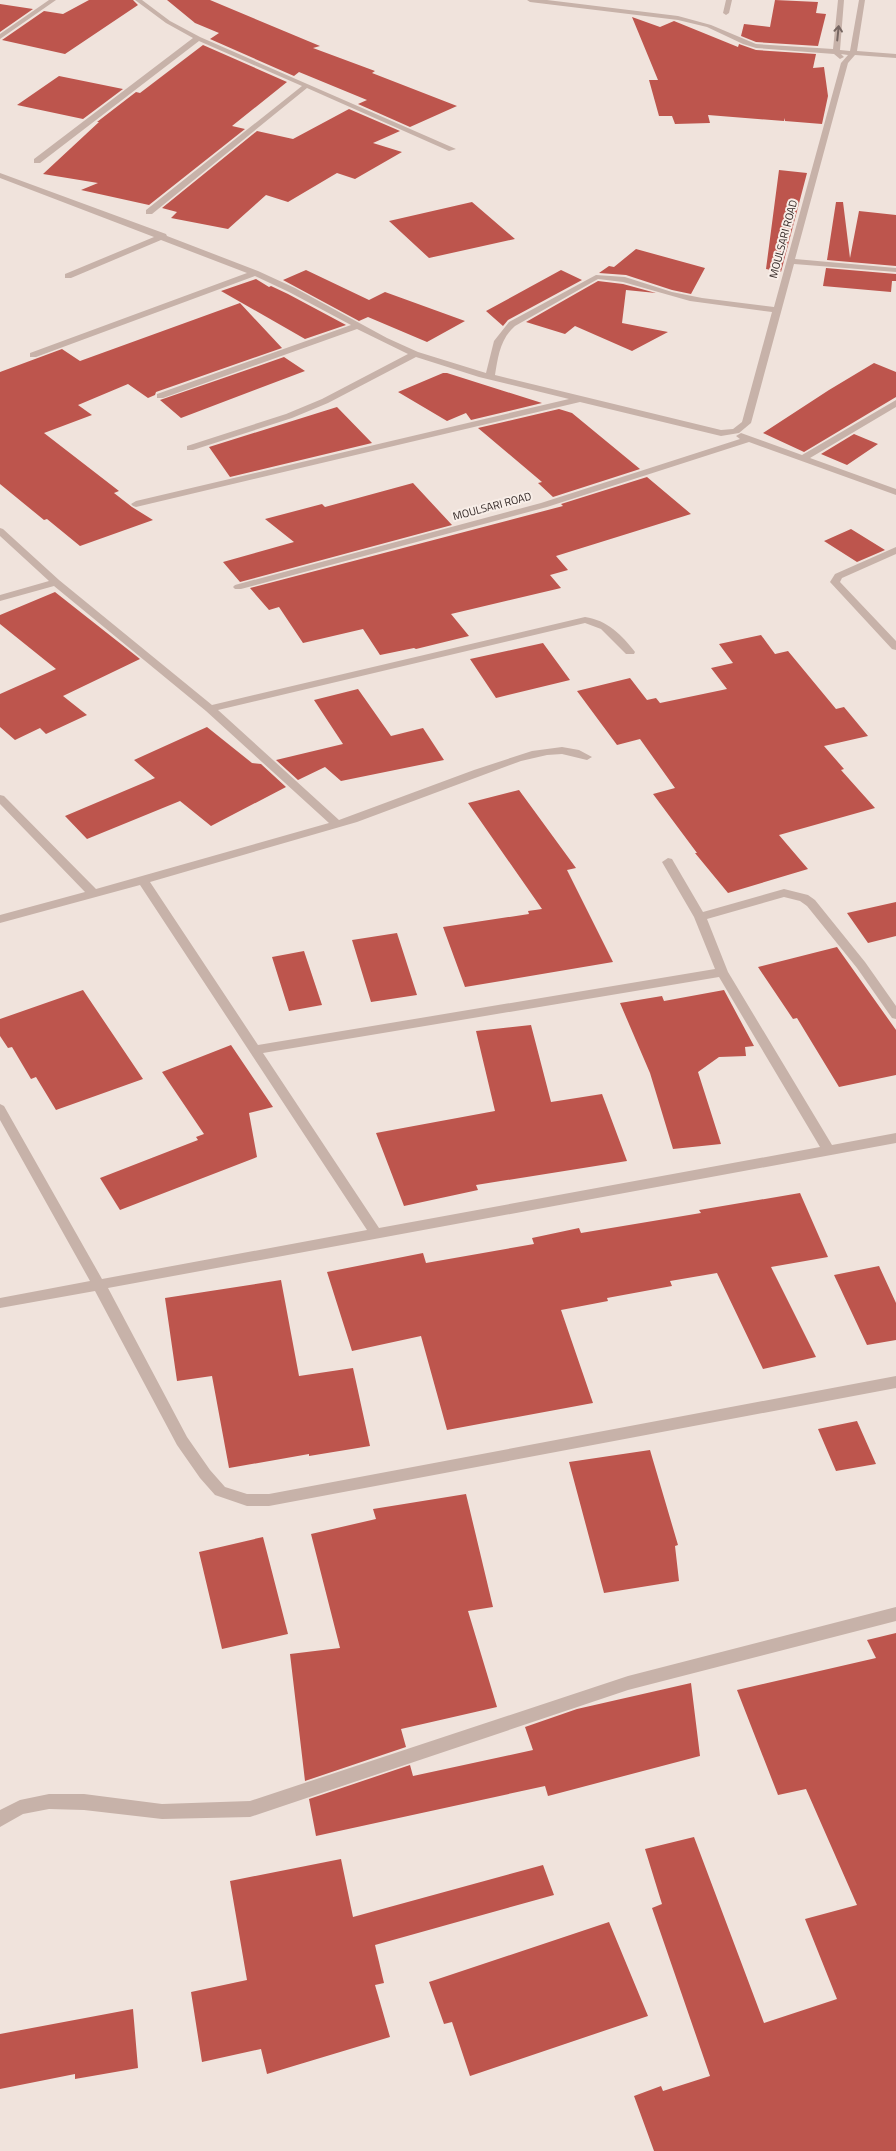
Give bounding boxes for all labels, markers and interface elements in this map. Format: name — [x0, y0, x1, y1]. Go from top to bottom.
one-way arrow — [833, 25, 843, 41]
street label: MOULSARI ROAD — [765, 198, 801, 280]
street label: MOULSARI ROAD — [451, 488, 533, 524]

